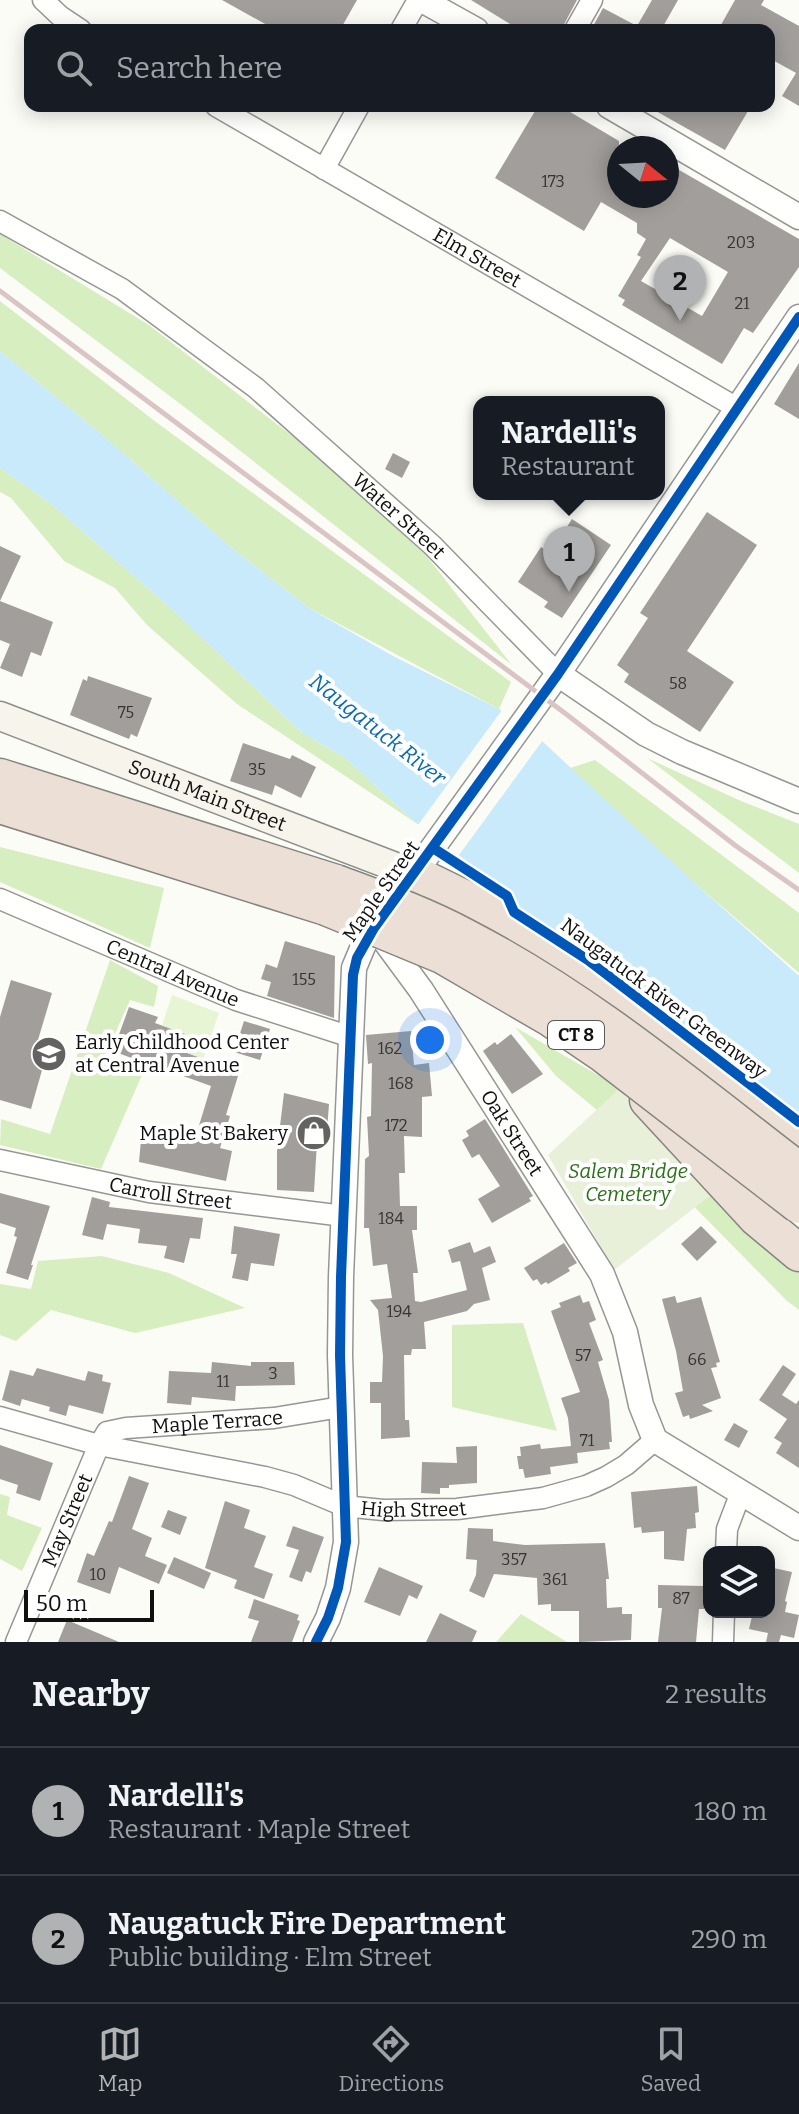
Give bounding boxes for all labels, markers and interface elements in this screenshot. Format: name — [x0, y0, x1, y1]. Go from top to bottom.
search box — [24, 24, 775, 112]
icon: search — [52, 46, 96, 90]
text: Search here — [116, 50, 283, 86]
north arrow — [607, 136, 679, 208]
house number: 173 — [541, 172, 565, 191]
street label: Elm Street — [429, 223, 526, 292]
house number: 203 — [727, 233, 755, 252]
pin: 2 — [654, 255, 706, 321]
house number: 21 — [734, 294, 750, 313]
popup — [473, 396, 665, 500]
text: Nardelli's — [501, 415, 637, 451]
text: Restaurant — [501, 451, 634, 482]
street label: Water Street — [347, 468, 451, 564]
pin: 1 — [543, 526, 595, 592]
water label: Naugatuck River — [304, 668, 452, 792]
house number: 58 — [669, 674, 687, 693]
house number: 75 — [118, 703, 134, 722]
street label: South Main Street — [125, 754, 290, 836]
house number: 35 — [248, 760, 266, 779]
street label: Maple Street — [337, 836, 425, 946]
street label: Naugatuck River Greenway — [556, 913, 772, 1084]
street label: Central Avenue — [103, 934, 243, 1012]
house number: 155 — [292, 970, 316, 989]
your location — [410, 1020, 450, 1060]
road number: CT 8 — [548, 1021, 604, 1049]
place label: Early Childhood Center at Central Avenue — [75, 1030, 289, 1077]
school or university icon: Early Childhood Center at Central Avenue — [30, 1035, 68, 1073]
house number: 162 — [378, 1039, 402, 1058]
house number: 168 — [388, 1074, 414, 1093]
street label: Oak Street — [476, 1085, 548, 1180]
shop icon: Maple St Bakery — [295, 1114, 333, 1152]
house number: 172 — [385, 1116, 407, 1135]
place label: Maple St Bakery — [139, 1121, 288, 1145]
park label: Salem Bridge Cemetery — [568, 1159, 688, 1206]
street label: Carroll Street — [107, 1172, 233, 1214]
house number: 184 — [378, 1209, 404, 1228]
house number: 194 — [386, 1302, 412, 1321]
house number: 57 — [575, 1346, 591, 1365]
house number: 66 — [688, 1350, 706, 1369]
house number: 3 — [268, 1364, 278, 1383]
house number: 11 — [217, 1372, 230, 1391]
street label: Maple Terrace — [151, 1405, 285, 1438]
house number: 71 — [580, 1431, 595, 1450]
street label: May Street — [37, 1470, 98, 1571]
street label: High Street — [360, 1496, 468, 1522]
map controls — [703, 1546, 775, 1618]
button: layers — [703, 1546, 775, 1618]
house number: 357 — [501, 1550, 527, 1569]
house number: 10 — [90, 1565, 106, 1584]
house number: 361 — [543, 1570, 568, 1589]
scale bar — [24, 1586, 154, 1622]
house number: 87 — [672, 1589, 690, 1608]
text: 50 m — [36, 1590, 87, 1617]
text: Nearby — [32, 1674, 150, 1715]
text: 2 results — [665, 1679, 767, 1710]
text: Nardelli's — [108, 1778, 244, 1814]
text: 1 — [52, 1796, 64, 1827]
text: 180 m — [694, 1796, 767, 1827]
text: Restaurant · Maple Street — [108, 1814, 410, 1845]
text: Naugatuck Fire Department — [108, 1906, 506, 1942]
text: 2 — [51, 1924, 65, 1955]
text: 290 m — [691, 1924, 767, 1955]
text: Public building · Elm Street — [108, 1942, 432, 1973]
tab: Map — [98, 2022, 142, 2097]
tab: Directions — [339, 2022, 444, 2097]
tab: Saved — [641, 2022, 701, 2097]

